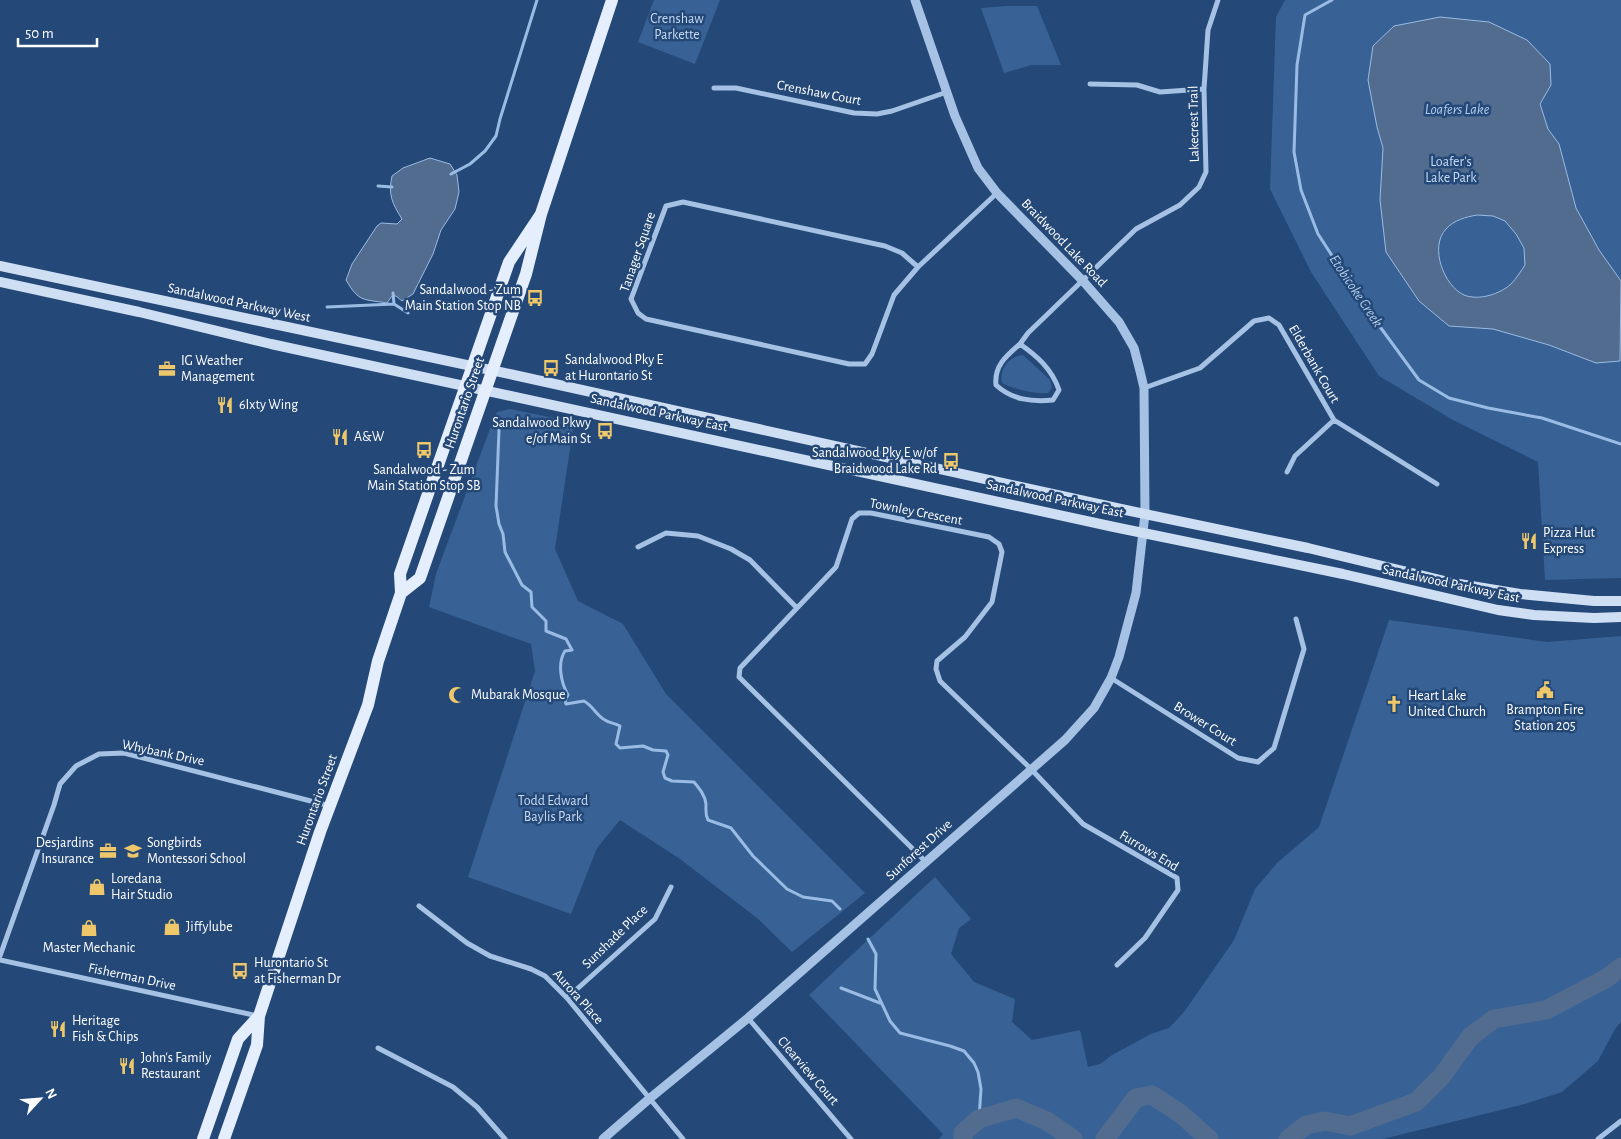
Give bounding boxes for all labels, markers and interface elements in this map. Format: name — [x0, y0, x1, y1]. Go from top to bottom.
park label: Crenshaw Parkette — [650, 12, 704, 42]
scale bar — [18, 15, 96, 47]
text: 50 m — [25, 26, 54, 41]
street label: Crenshaw Court — [776, 78, 863, 108]
street label: Lakecrest Trail — [1186, 86, 1202, 162]
water label: Loafers Lake — [1425, 102, 1490, 117]
park label: Loafer's Lake Park — [1425, 155, 1477, 185]
street label: Braidwood Lake Road — [1019, 196, 1109, 290]
street label: Tanager Square — [618, 210, 658, 294]
water label: Etobicoke Creek — [1326, 252, 1386, 330]
street label: Sandalwood Parkway West — [166, 281, 312, 325]
place label: Sandalwood - Zum Main Station Stop NB — [405, 283, 521, 313]
bus stop icon: Sandalwood - Zum Main Station Stop NB — [525, 288, 545, 308]
street label: Elderbank Court — [1286, 323, 1342, 406]
place label: Sandalwood Pky E at Hurontario St — [565, 353, 664, 383]
place label: IG Weather Management — [181, 354, 255, 384]
street label: Hurontario Street — [443, 355, 487, 451]
bus stop icon: Sandalwood Pky E at Hurontario St — [541, 358, 561, 378]
office icon: IG Weather Management — [157, 359, 177, 379]
street label: Sandalwood Parkway East — [589, 392, 730, 435]
restaurant icon: 6Ixty Wing — [215, 395, 235, 415]
place label: 6Ixty Wing — [239, 398, 298, 412]
place label: Sandalwood Pkwy e/of Main St — [492, 416, 592, 446]
bus stop icon: Sandalwood Pkwy e/of Main St — [595, 421, 615, 441]
restaurant icon: A&W — [330, 427, 350, 447]
place label: A&W — [354, 430, 385, 444]
bus stop icon: Sandalwood - Zum Main Station Stop SB — [414, 440, 434, 460]
place label: Sandalwood Pky E w/of Braidwood Lake Rd — [812, 446, 938, 476]
bus stop icon: Sandalwood Pky E w/of Braidwood Lake Rd — [941, 451, 961, 471]
place label: Sandalwood - Zum Main Station Stop SB — [367, 463, 481, 493]
street label: Sandalwood Parkway East — [985, 478, 1126, 521]
street label: Townley Crescent — [868, 496, 964, 528]
place label: Pizza Hut Express — [1543, 526, 1596, 556]
restaurant icon: Pizza Hut Express — [1519, 531, 1539, 551]
street label: Sandalwood Parkway East — [1381, 563, 1522, 606]
public building icon: Brampton Fire Station 205 — [1535, 680, 1555, 700]
mosque icon: Mubarak Mosque — [447, 685, 467, 705]
place label: Mubarak Mosque — [471, 688, 566, 702]
place label: Heart Lake United Church — [1408, 689, 1486, 719]
church icon: Heart Lake United Church — [1384, 694, 1404, 714]
street label: Brower Court — [1171, 699, 1239, 749]
place label: Brampton Fire Station 205 — [1506, 703, 1584, 733]
street label: Whybank Drive — [121, 737, 205, 769]
street label: Hurontario Street — [294, 752, 340, 847]
park label: Todd Edward Baylis Park — [518, 794, 588, 824]
street label: Sunforest Drive — [883, 817, 955, 883]
street label: Furrows End — [1117, 828, 1181, 874]
place label: Desjardins Insurance — [36, 836, 94, 866]
place label: Songbirds Montessori School — [147, 836, 246, 866]
office icon: Desjardins Insurance — [98, 841, 118, 861]
school or university icon: Songbirds Montessori School — [123, 841, 143, 861]
place label: Loredana Hair Studio — [111, 872, 173, 902]
shop icon: Loredana Hair Studio — [87, 877, 107, 897]
street label: Sunshade Place — [580, 903, 650, 971]
shop icon: Jiffylube — [162, 917, 182, 937]
shop icon: Master Mechanic — [79, 918, 99, 938]
place label: Jiffylube — [186, 920, 233, 934]
place label: Master Mechanic — [43, 941, 136, 955]
place label: Hurontario St at Fisherman Dr — [254, 956, 341, 986]
street label: Fisherman Drive — [87, 961, 177, 993]
bus stop icon: Hurontario St at Fisherman Dr — [230, 961, 250, 981]
street label: Aurora Place — [550, 967, 606, 1027]
place label: Heritage Fish & Chips — [72, 1014, 139, 1044]
restaurant icon: Heritage Fish & Chips — [48, 1019, 68, 1039]
street label: Clearview Court — [775, 1034, 842, 1108]
place label: John's Family Restaurant — [141, 1051, 211, 1081]
restaurant icon: John's Family Restaurant — [117, 1056, 137, 1076]
north arrow — [15, 1074, 65, 1124]
text: N — [42, 1086, 59, 1101]

